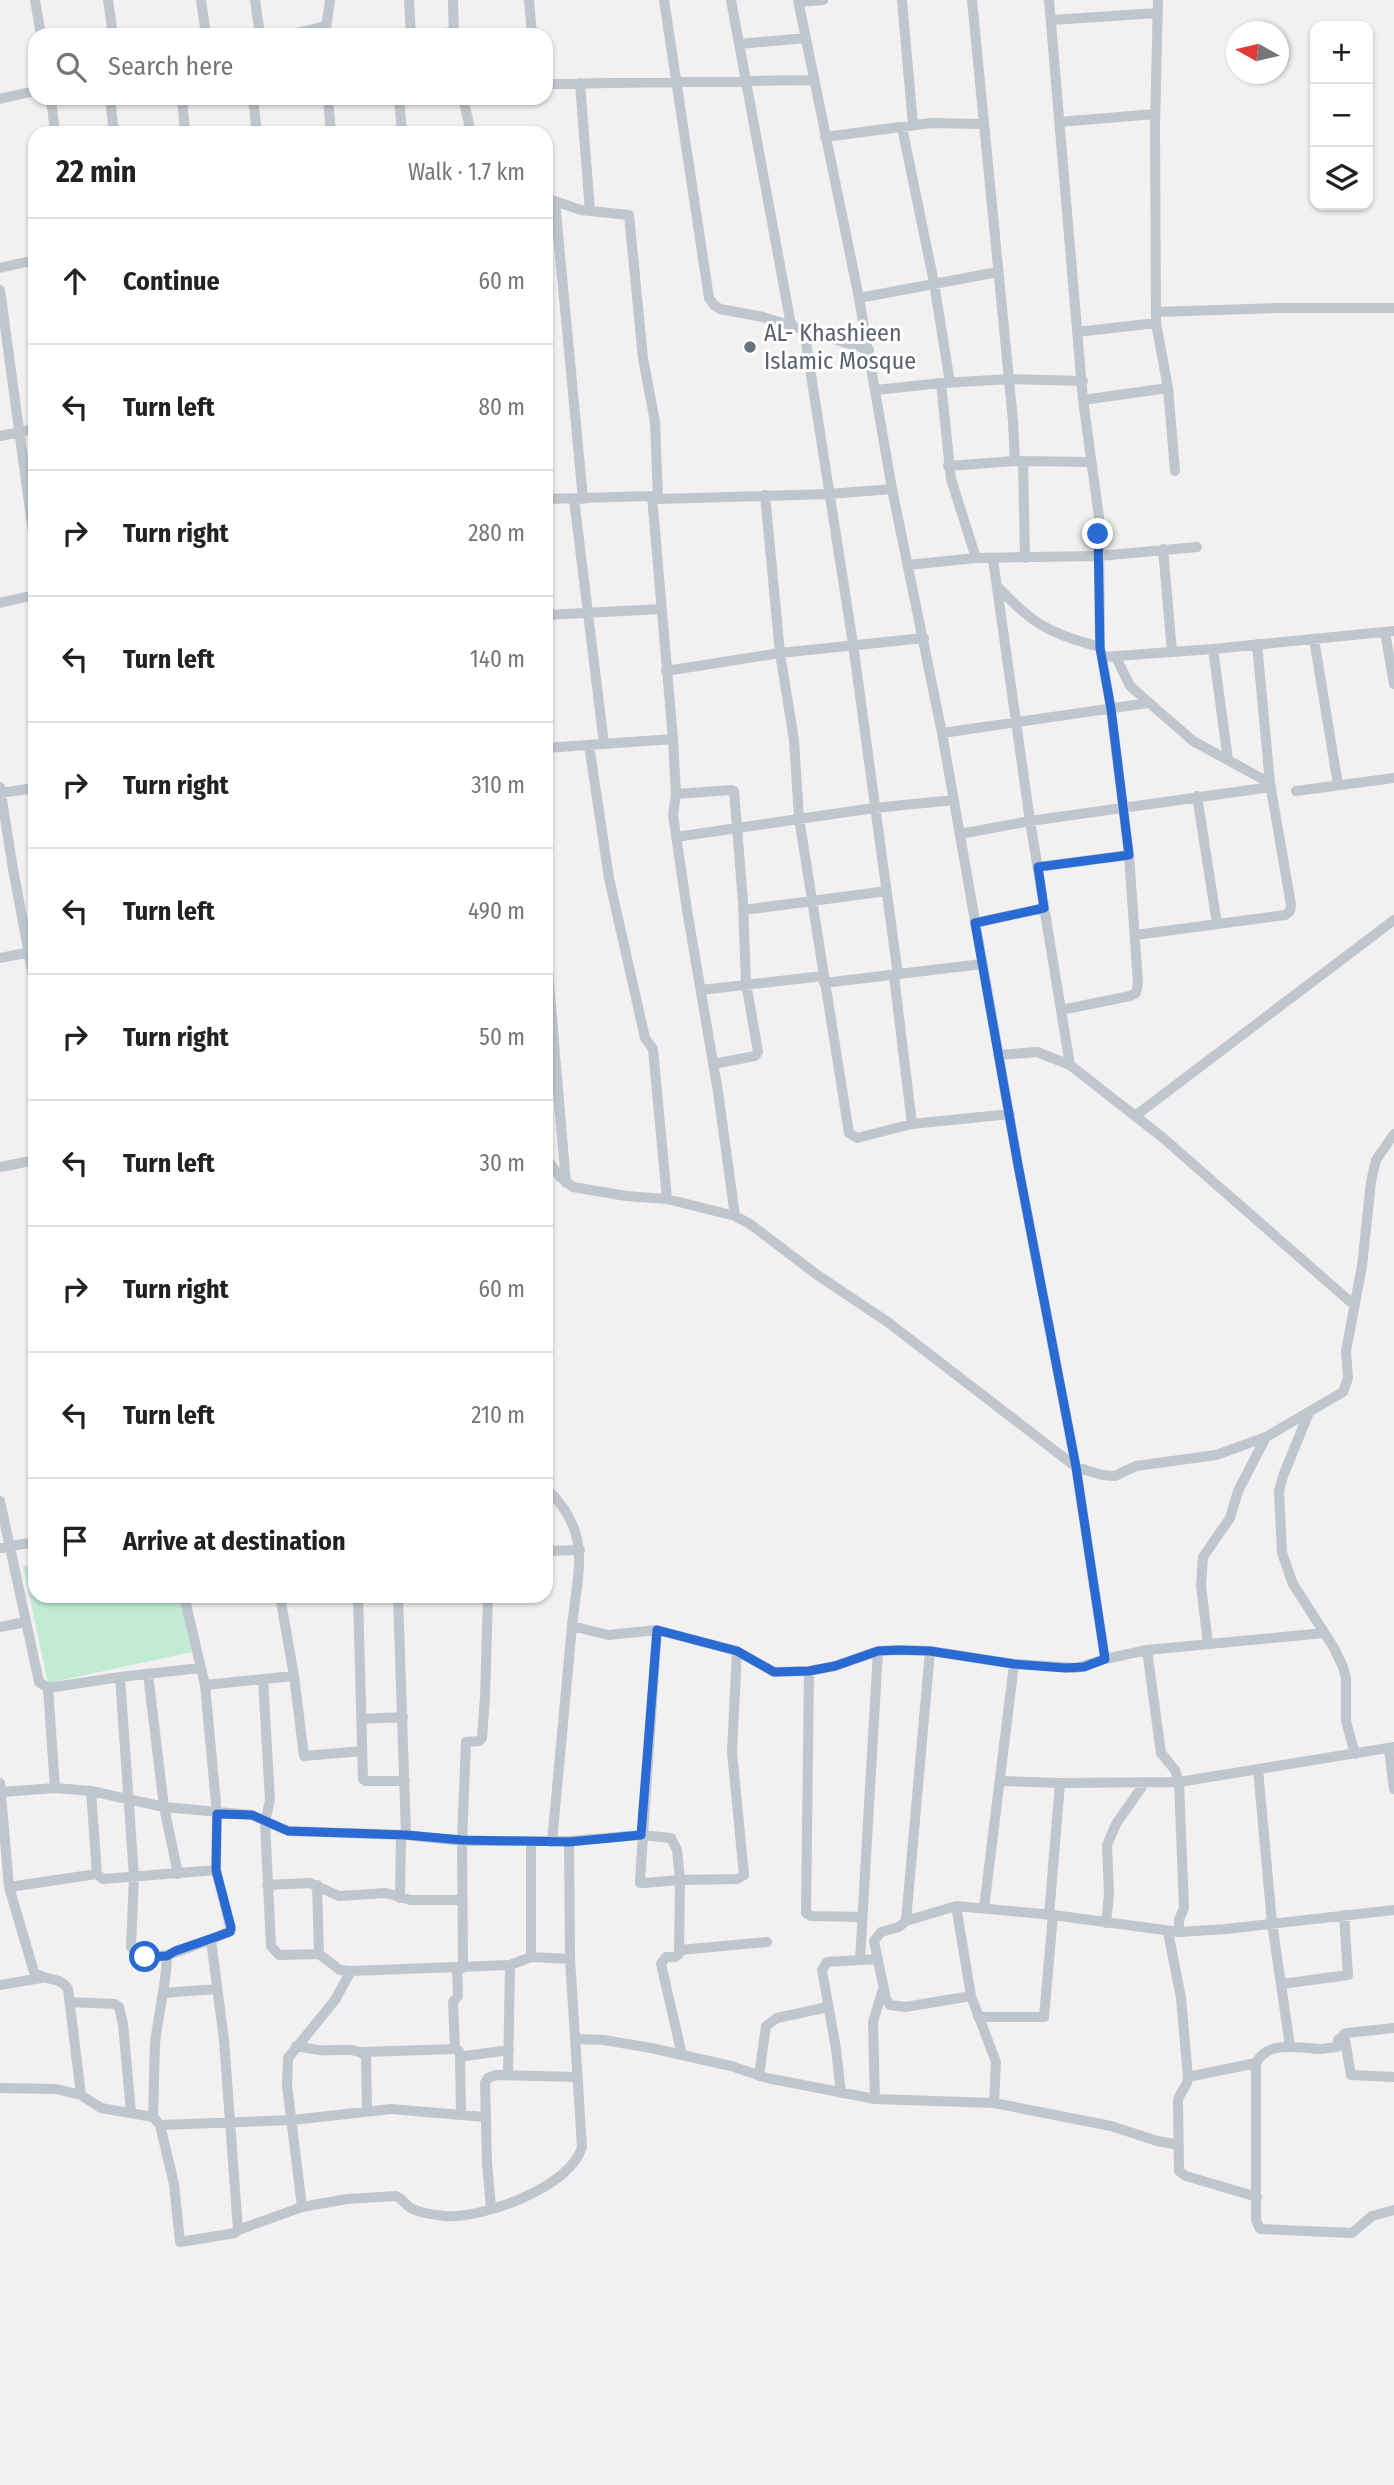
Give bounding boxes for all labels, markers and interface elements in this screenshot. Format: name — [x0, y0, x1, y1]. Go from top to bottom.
north arrow — [1226, 21, 1289, 84]
map controls — [1310, 21, 1373, 210]
button: + — [1310, 21, 1373, 84]
search box — [28, 28, 553, 105]
icon: search — [52, 48, 90, 86]
text: Search here — [108, 51, 233, 82]
button: − — [1310, 84, 1373, 147]
button: layers — [1310, 147, 1373, 210]
text: 22 min — [56, 154, 136, 190]
text: Walk · 1.7 km — [408, 158, 525, 186]
icon: ahead — [56, 262, 94, 300]
text: Continue — [123, 266, 220, 297]
text: 60 m — [479, 267, 525, 295]
place label: AL- Khashieen Islamic Mosque — [764, 319, 916, 375]
marker: AL- Khashieen Islamic Mosque — [742, 339, 758, 355]
icon: left — [56, 388, 94, 426]
text: Turn left — [123, 392, 215, 423]
text: 80 m — [478, 393, 525, 421]
icon: right — [56, 514, 94, 552]
text: Turn right — [123, 518, 229, 549]
route end — [1082, 518, 1113, 549]
text: 280 m — [468, 519, 525, 547]
icon: left — [56, 640, 94, 678]
text: Turn left — [123, 644, 215, 675]
text: 140 m — [470, 645, 525, 673]
icon: right — [56, 766, 94, 804]
text: Turn right — [123, 770, 229, 801]
text: 310 m — [471, 771, 525, 799]
icon: left — [56, 892, 94, 930]
text: Turn left — [123, 896, 215, 927]
text: 490 m — [468, 897, 525, 925]
icon: right — [56, 1018, 94, 1056]
text: Turn right — [123, 1022, 229, 1053]
text: 50 m — [479, 1023, 525, 1051]
icon: left — [56, 1144, 94, 1182]
text: Turn left — [123, 1148, 215, 1179]
text: 30 m — [480, 1149, 525, 1177]
icon: right — [56, 1270, 94, 1308]
text: Turn right — [123, 1274, 229, 1305]
text: 60 m — [479, 1275, 525, 1303]
icon: left — [56, 1396, 94, 1434]
text: Turn left — [123, 1400, 215, 1431]
text: 210 m — [471, 1401, 525, 1429]
icon: arrive — [56, 1522, 94, 1560]
text: Arrive at destination — [123, 1526, 346, 1557]
route start — [129, 1941, 160, 1972]

